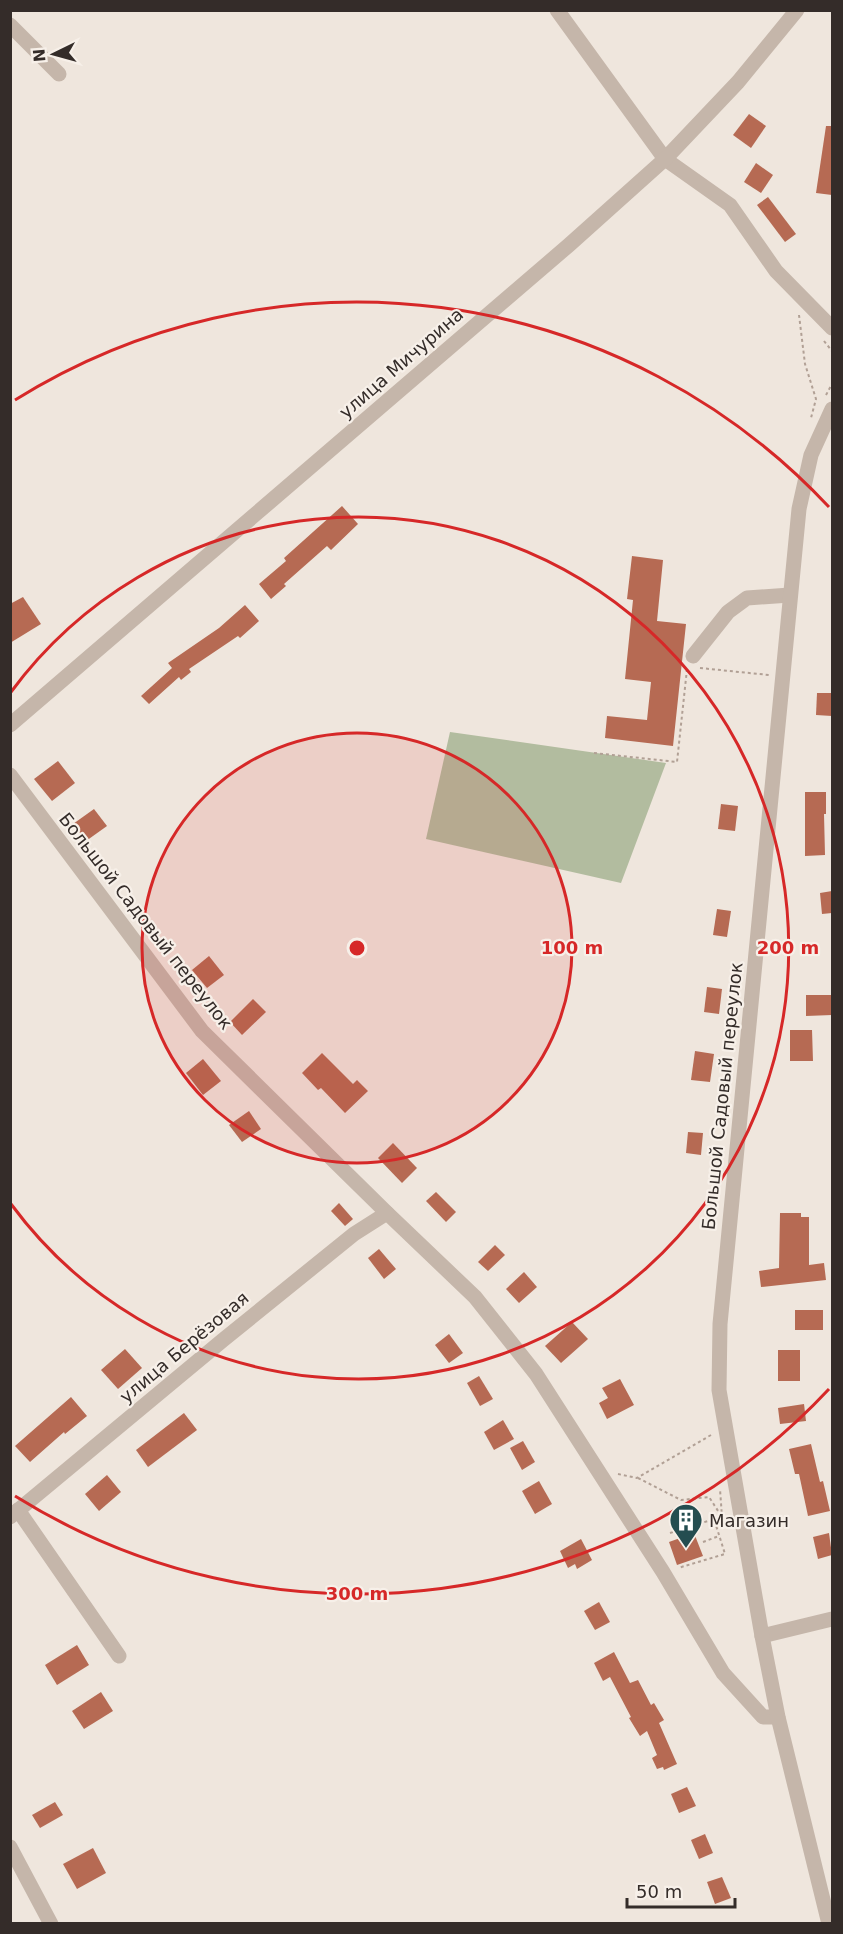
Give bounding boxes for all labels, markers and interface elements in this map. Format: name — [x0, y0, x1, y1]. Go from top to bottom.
north arrow — [24, 24, 84, 84]
text: N — [30, 48, 50, 63]
street label: улица Мичурина — [335, 303, 467, 423]
street label: Большой Садовый переулок — [55, 809, 237, 1034]
text: 100 m — [541, 937, 603, 958]
text: 200 m — [757, 937, 819, 958]
centre of rings — [347, 938, 367, 958]
street label: Большой Садовый переулок — [697, 961, 747, 1231]
street label: улица Берёзовая — [115, 1287, 253, 1407]
building icon: Магазин — [668, 1502, 704, 1549]
place label: Магазин — [709, 1510, 789, 1531]
text: 300 m — [326, 1583, 388, 1604]
scale bar — [627, 1871, 735, 1909]
text: 50 m — [636, 1881, 682, 1902]

